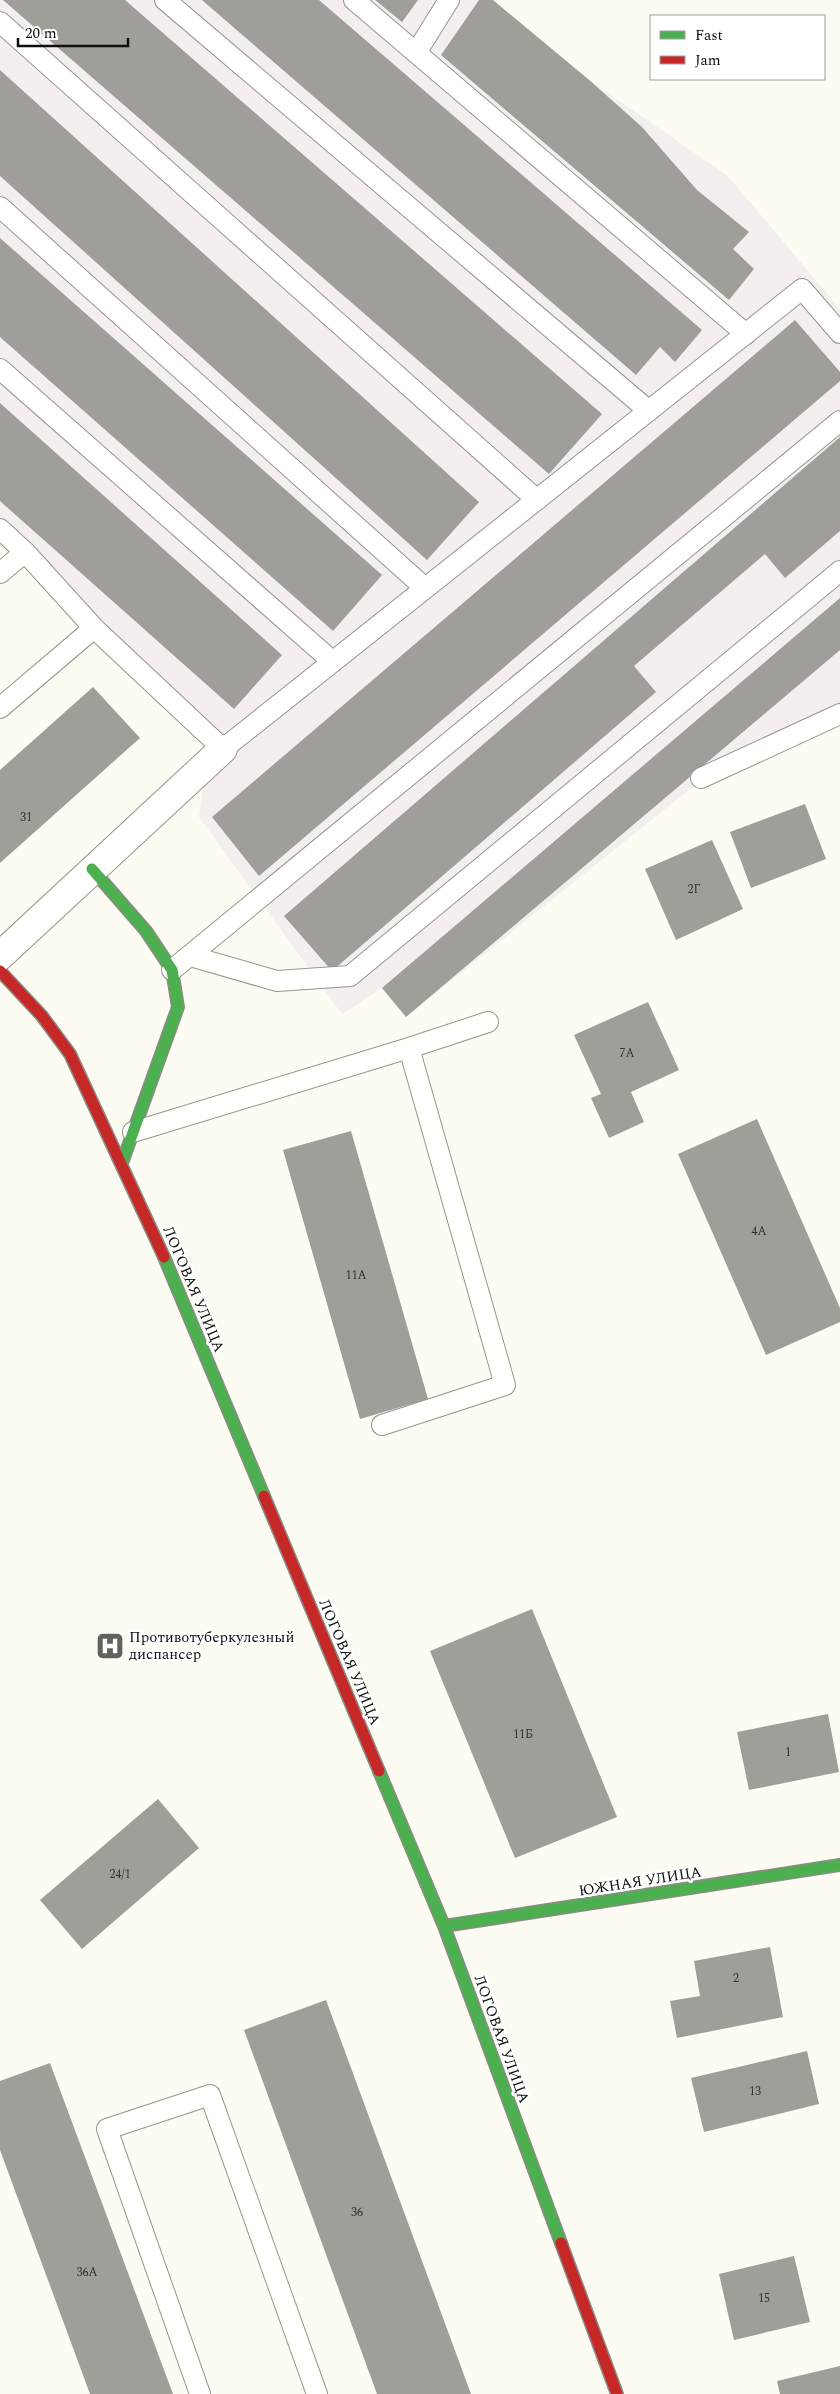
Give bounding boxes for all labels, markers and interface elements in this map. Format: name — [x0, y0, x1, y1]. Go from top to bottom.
scale bar — [18, 15, 128, 47]
legend — [650, 15, 825, 80]
text: 20 m — [25, 22, 57, 45]
text: Fast — [695, 24, 723, 47]
text: Jam — [695, 49, 721, 72]
house number: 31 — [20, 808, 32, 827]
house number: 2Г — [687, 880, 701, 899]
house number: 7А — [619, 1044, 635, 1063]
house number: 4А — [751, 1222, 767, 1241]
street label: ЛОГОВАЯ УЛИЦА — [157, 1223, 230, 1356]
house number: 11А — [345, 1266, 367, 1285]
street label: ЛОГОВАЯ УЛИЦА — [313, 1596, 386, 1729]
place label: Противотуберкулезный диспансер — [129, 1626, 294, 1666]
hospital icon: Противотуберкулезный диспансер — [95, 1631, 125, 1661]
house number: 11Б — [513, 1725, 533, 1744]
house number: 1 — [785, 1743, 791, 1762]
street label: ЮЖНАЯ УЛИЦА — [577, 1860, 703, 1903]
house number: 24/1 — [109, 1865, 131, 1884]
house number: 2 — [733, 1969, 739, 1988]
street label: ЛОГОВАЯ УЛИЦА — [468, 1972, 535, 2107]
house number: 13 — [749, 2082, 761, 2101]
house number: 36 — [351, 2203, 363, 2222]
house number: 36А — [76, 2263, 98, 2282]
house number: 15 — [758, 2289, 770, 2308]

